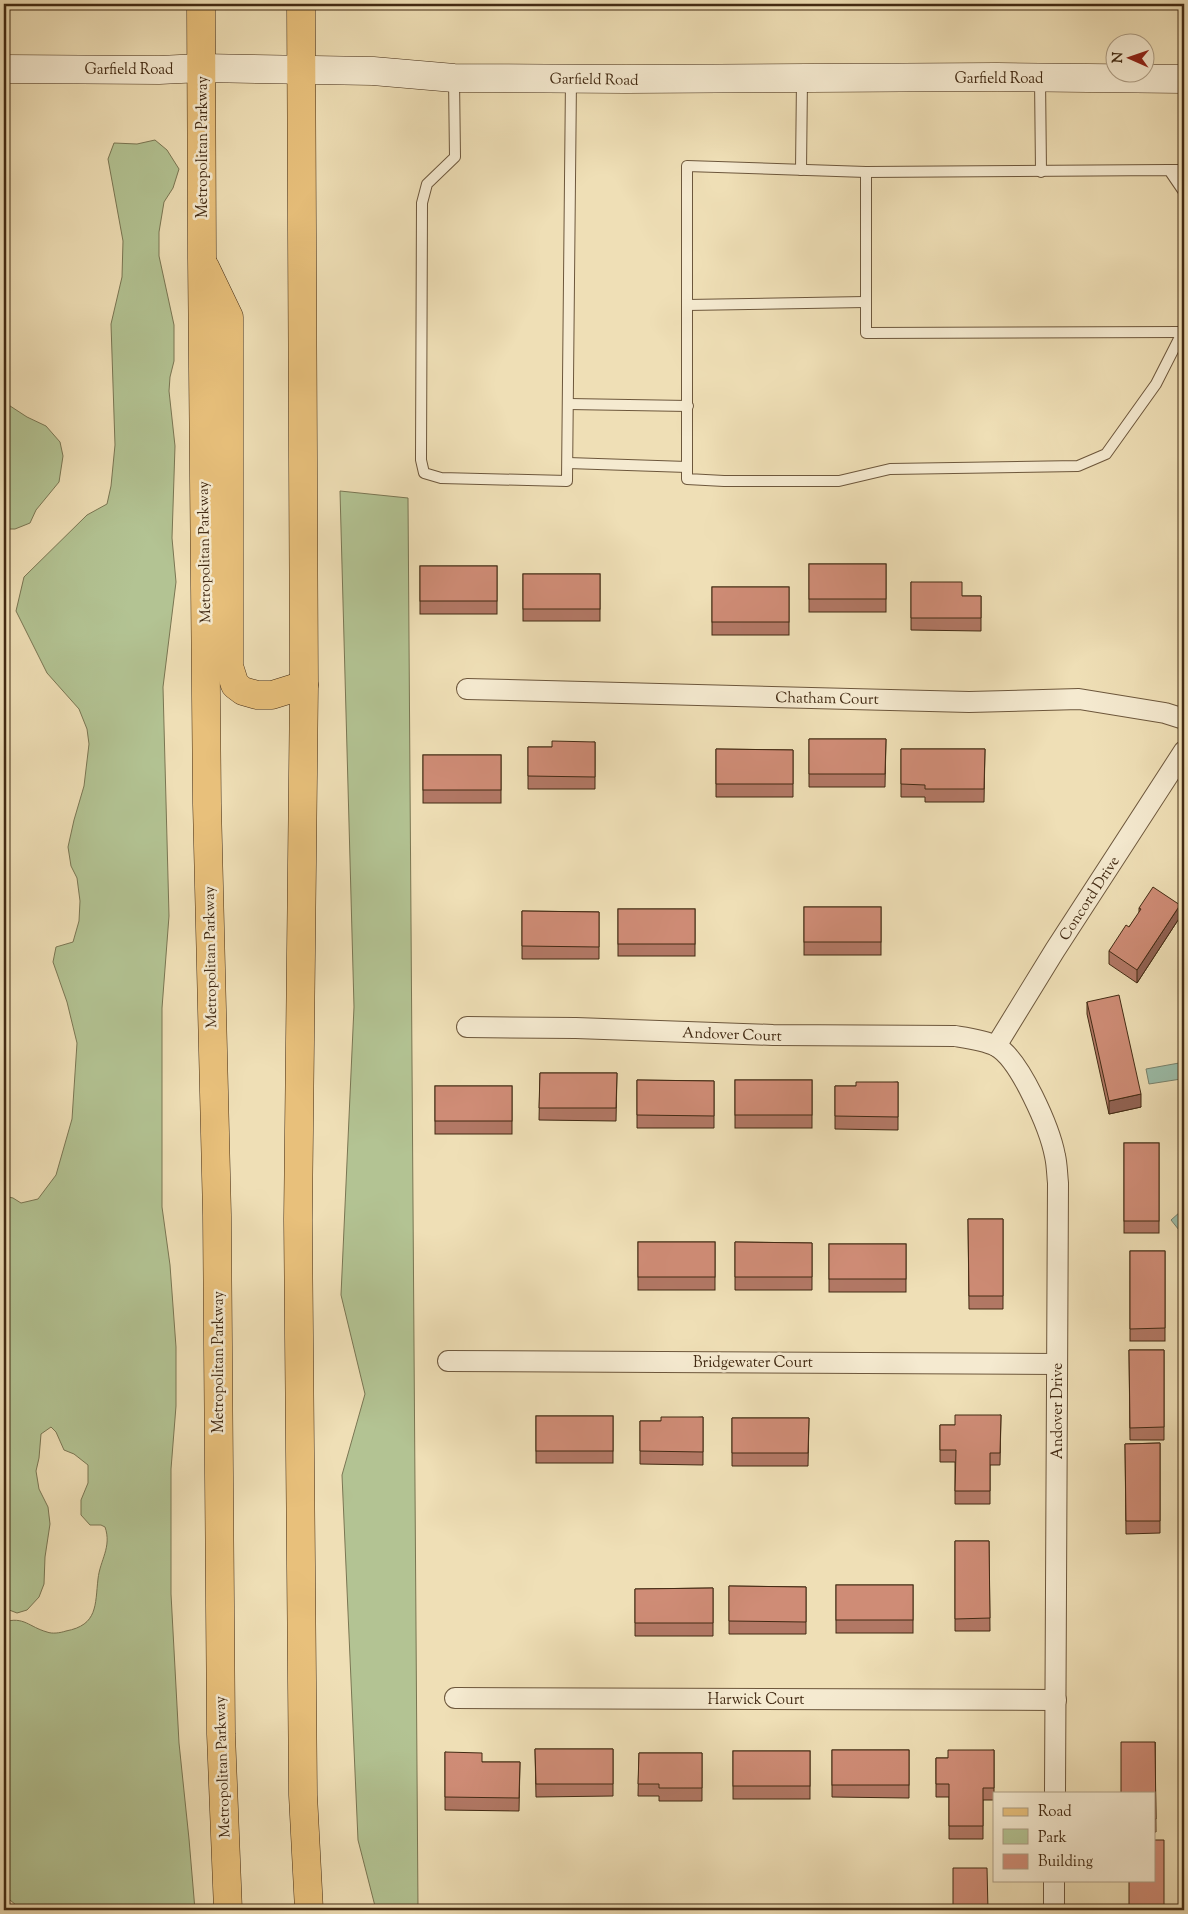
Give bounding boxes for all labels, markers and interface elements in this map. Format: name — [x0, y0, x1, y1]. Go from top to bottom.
north arrow — [1106, 32, 1156, 82]
text: N — [1109, 52, 1129, 64]
street label: Garfield Road — [84, 60, 174, 81]
street label: Garfield Road — [549, 69, 639, 92]
street label: Garfield Road — [954, 69, 1044, 90]
street label: Metropolitan Parkway — [193, 75, 214, 218]
street label: Metropolitan Parkway — [194, 480, 217, 623]
street label: Chatham Court — [775, 688, 879, 711]
street label: Concord Drive — [1055, 852, 1125, 945]
street label: Metropolitan Parkway — [200, 885, 223, 1028]
street label: Andover Court — [682, 1023, 782, 1048]
street label: Metropolitan Parkway — [209, 1290, 230, 1433]
street label: Bridgewater Court — [693, 1353, 813, 1374]
street label: Andover Drive — [1048, 1363, 1069, 1459]
street label: Harwick Court — [708, 1690, 804, 1711]
street label: Metropolitan Parkway — [211, 1695, 236, 1838]
legend — [993, 1792, 1156, 1882]
text: Road — [1038, 1802, 1072, 1823]
text: Park — [1038, 1828, 1067, 1849]
text: Building — [1038, 1852, 1093, 1873]

